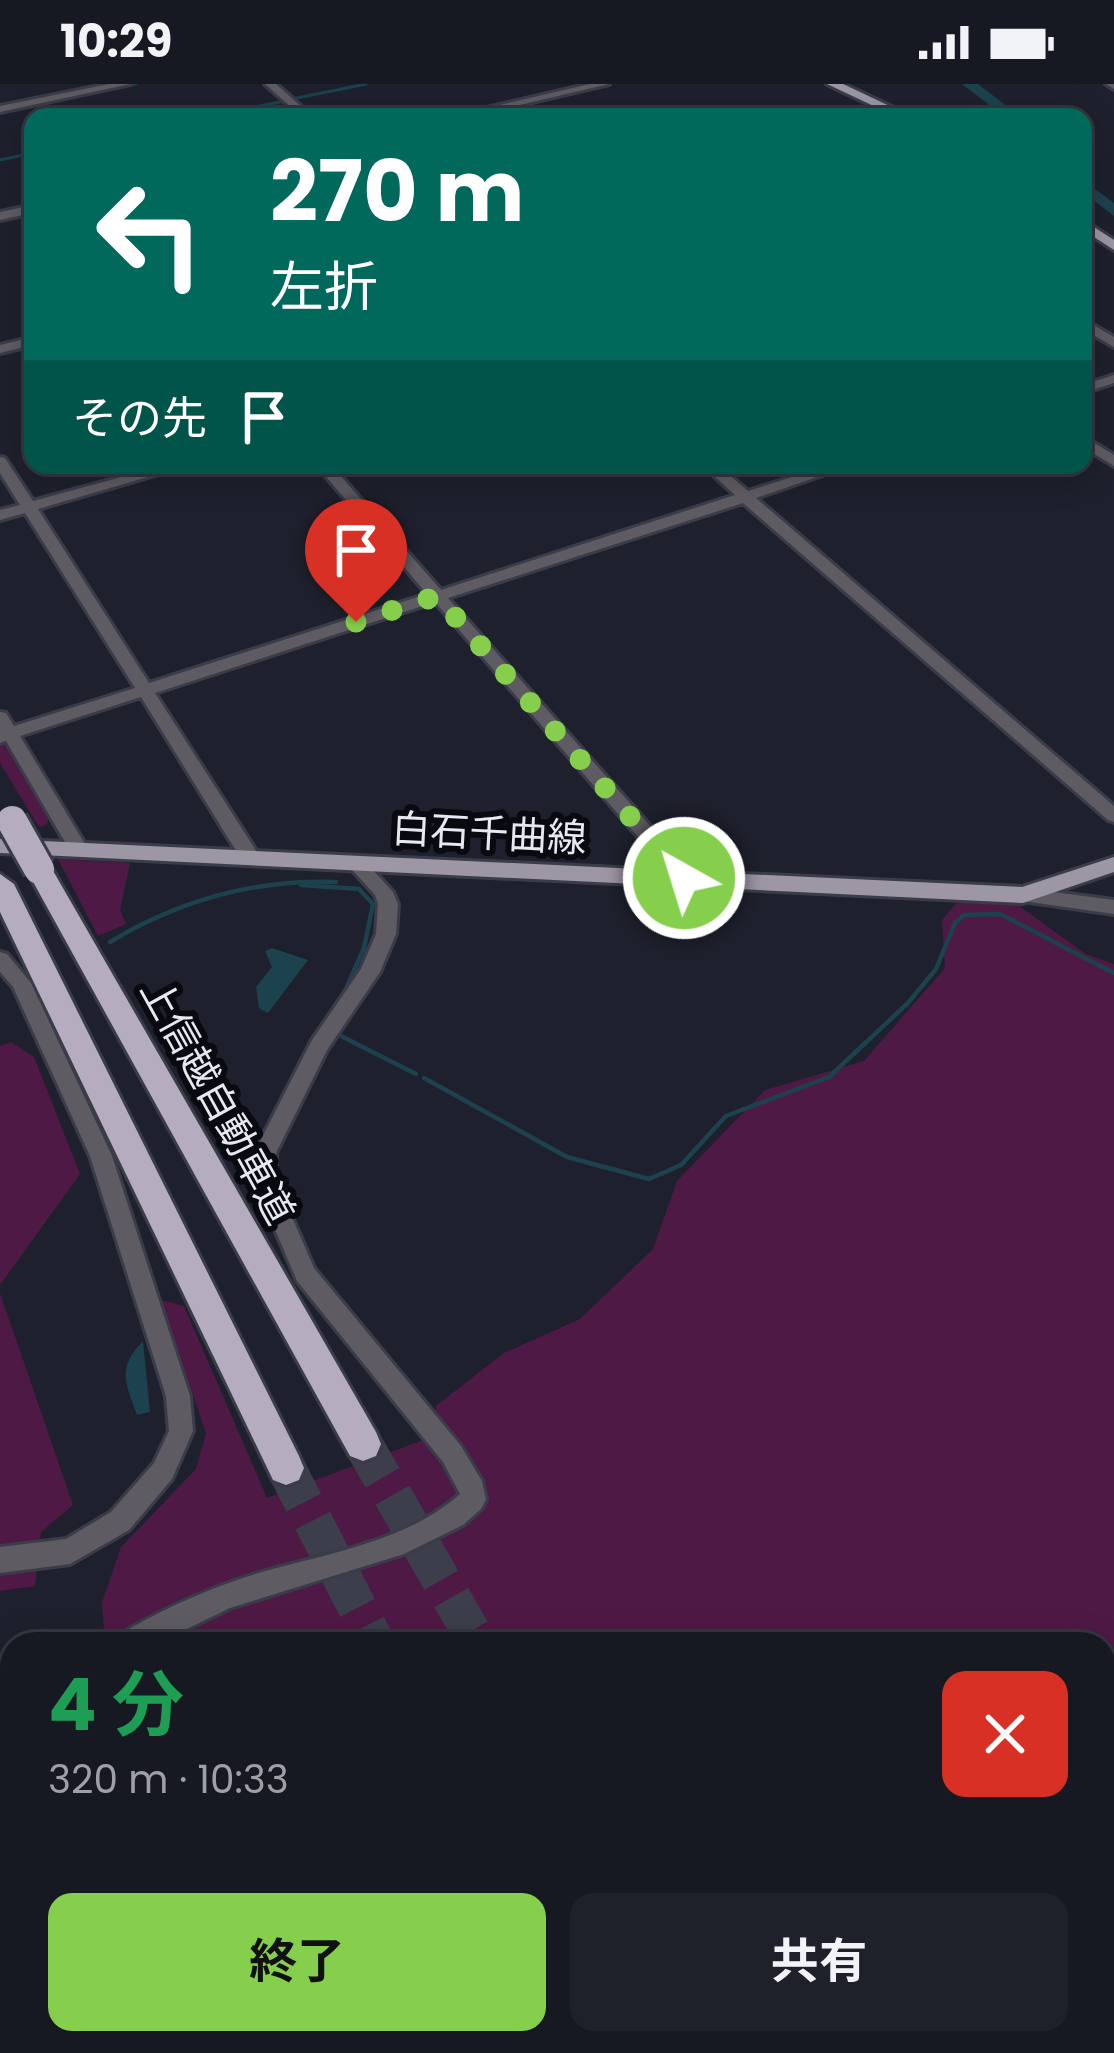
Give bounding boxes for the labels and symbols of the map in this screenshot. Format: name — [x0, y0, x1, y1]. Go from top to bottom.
pin — [305, 499, 407, 622]
street label: 白石千曲線 — [390, 801, 588, 866]
position arrow — [621, 815, 747, 941]
street label: 上信越自動車道 — [127, 969, 308, 1234]

